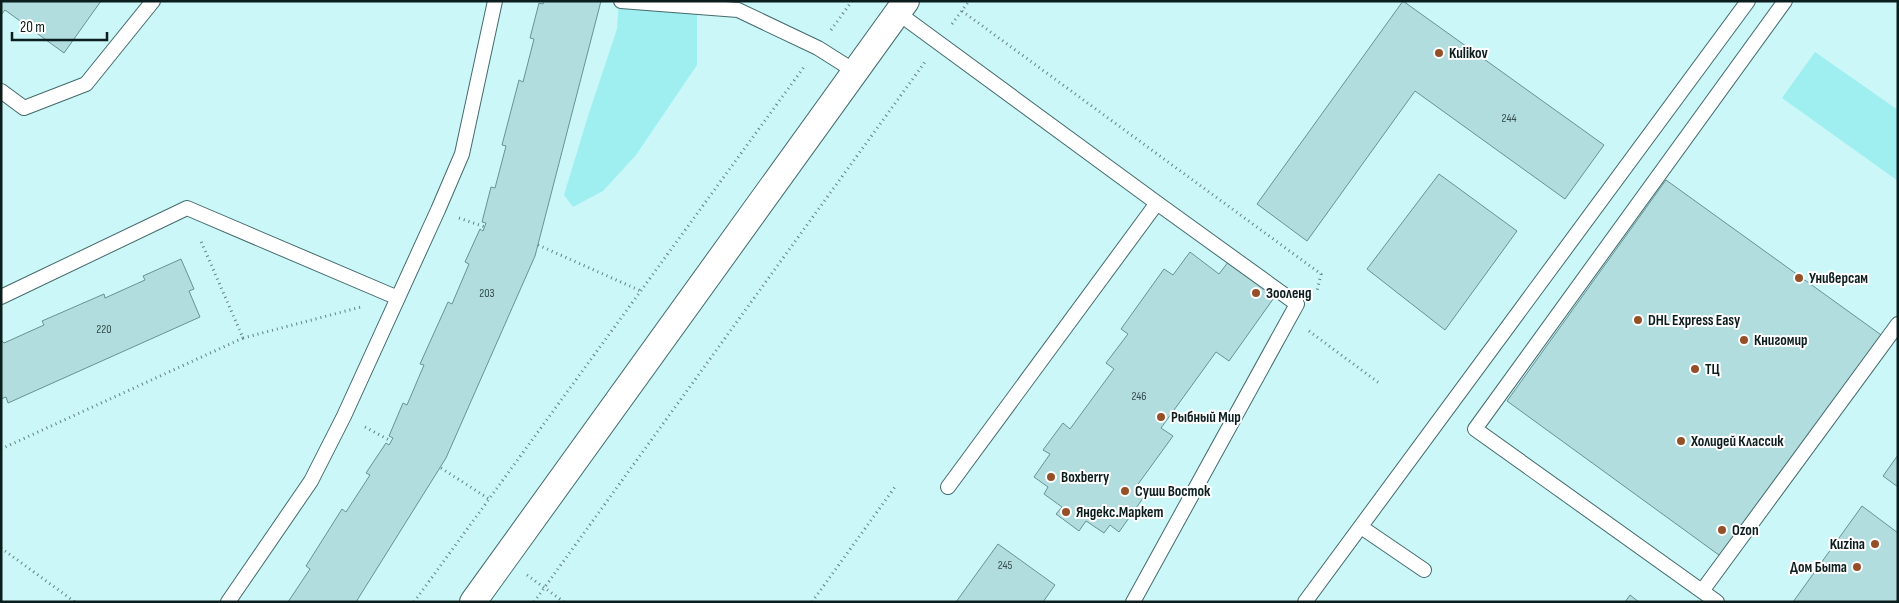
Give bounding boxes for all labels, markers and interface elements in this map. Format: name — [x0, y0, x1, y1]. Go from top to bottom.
scale bar — [12, 10, 108, 42]
text: 20 m — [20, 18, 45, 37]
place label: Kulikov — [1449, 44, 1488, 63]
marker: Kulikov — [1433, 47, 1445, 59]
house number: 244 — [1502, 111, 1516, 126]
place label: Универсам — [1809, 269, 1868, 288]
marker: Универсам — [1793, 272, 1805, 284]
place label: Зооленд — [1266, 284, 1311, 303]
house number: 203 — [479, 286, 495, 301]
marker: Зооленд — [1250, 287, 1262, 299]
place label: DHL Express Easy — [1648, 311, 1741, 330]
marker: DHL Express Easy — [1632, 314, 1644, 326]
house number: 220 — [96, 322, 112, 337]
place label: Книгомир — [1754, 331, 1808, 350]
marker: Книгомир — [1738, 334, 1750, 346]
place label: ТЦ — [1705, 360, 1720, 379]
marker: ТЦ — [1689, 363, 1701, 375]
house number: 246 — [1131, 389, 1147, 404]
place label: Рыбный Мир — [1171, 408, 1241, 427]
marker: Рыбный Мир — [1155, 411, 1167, 423]
place label: Холидей Классик — [1690, 432, 1784, 451]
marker: Холидей Классик — [1675, 435, 1687, 447]
place label: Boxberry — [1061, 468, 1110, 487]
marker: Boxberry — [1045, 471, 1057, 483]
place label: Суши Восток — [1135, 482, 1211, 501]
marker: Суши Восток — [1119, 485, 1131, 497]
place label: Яндекс.Маркет — [1076, 503, 1164, 522]
marker: Яндекс.Маркет — [1060, 506, 1072, 518]
place label: Ozon — [1732, 521, 1759, 540]
marker: Ozon — [1716, 524, 1728, 536]
place label: Kuzina — [1830, 535, 1865, 554]
marker: Kuzina — [1869, 538, 1881, 550]
house number: 245 — [998, 558, 1013, 573]
place label: Дом Быта — [1790, 558, 1847, 577]
marker: Дом Быта — [1851, 561, 1863, 573]

